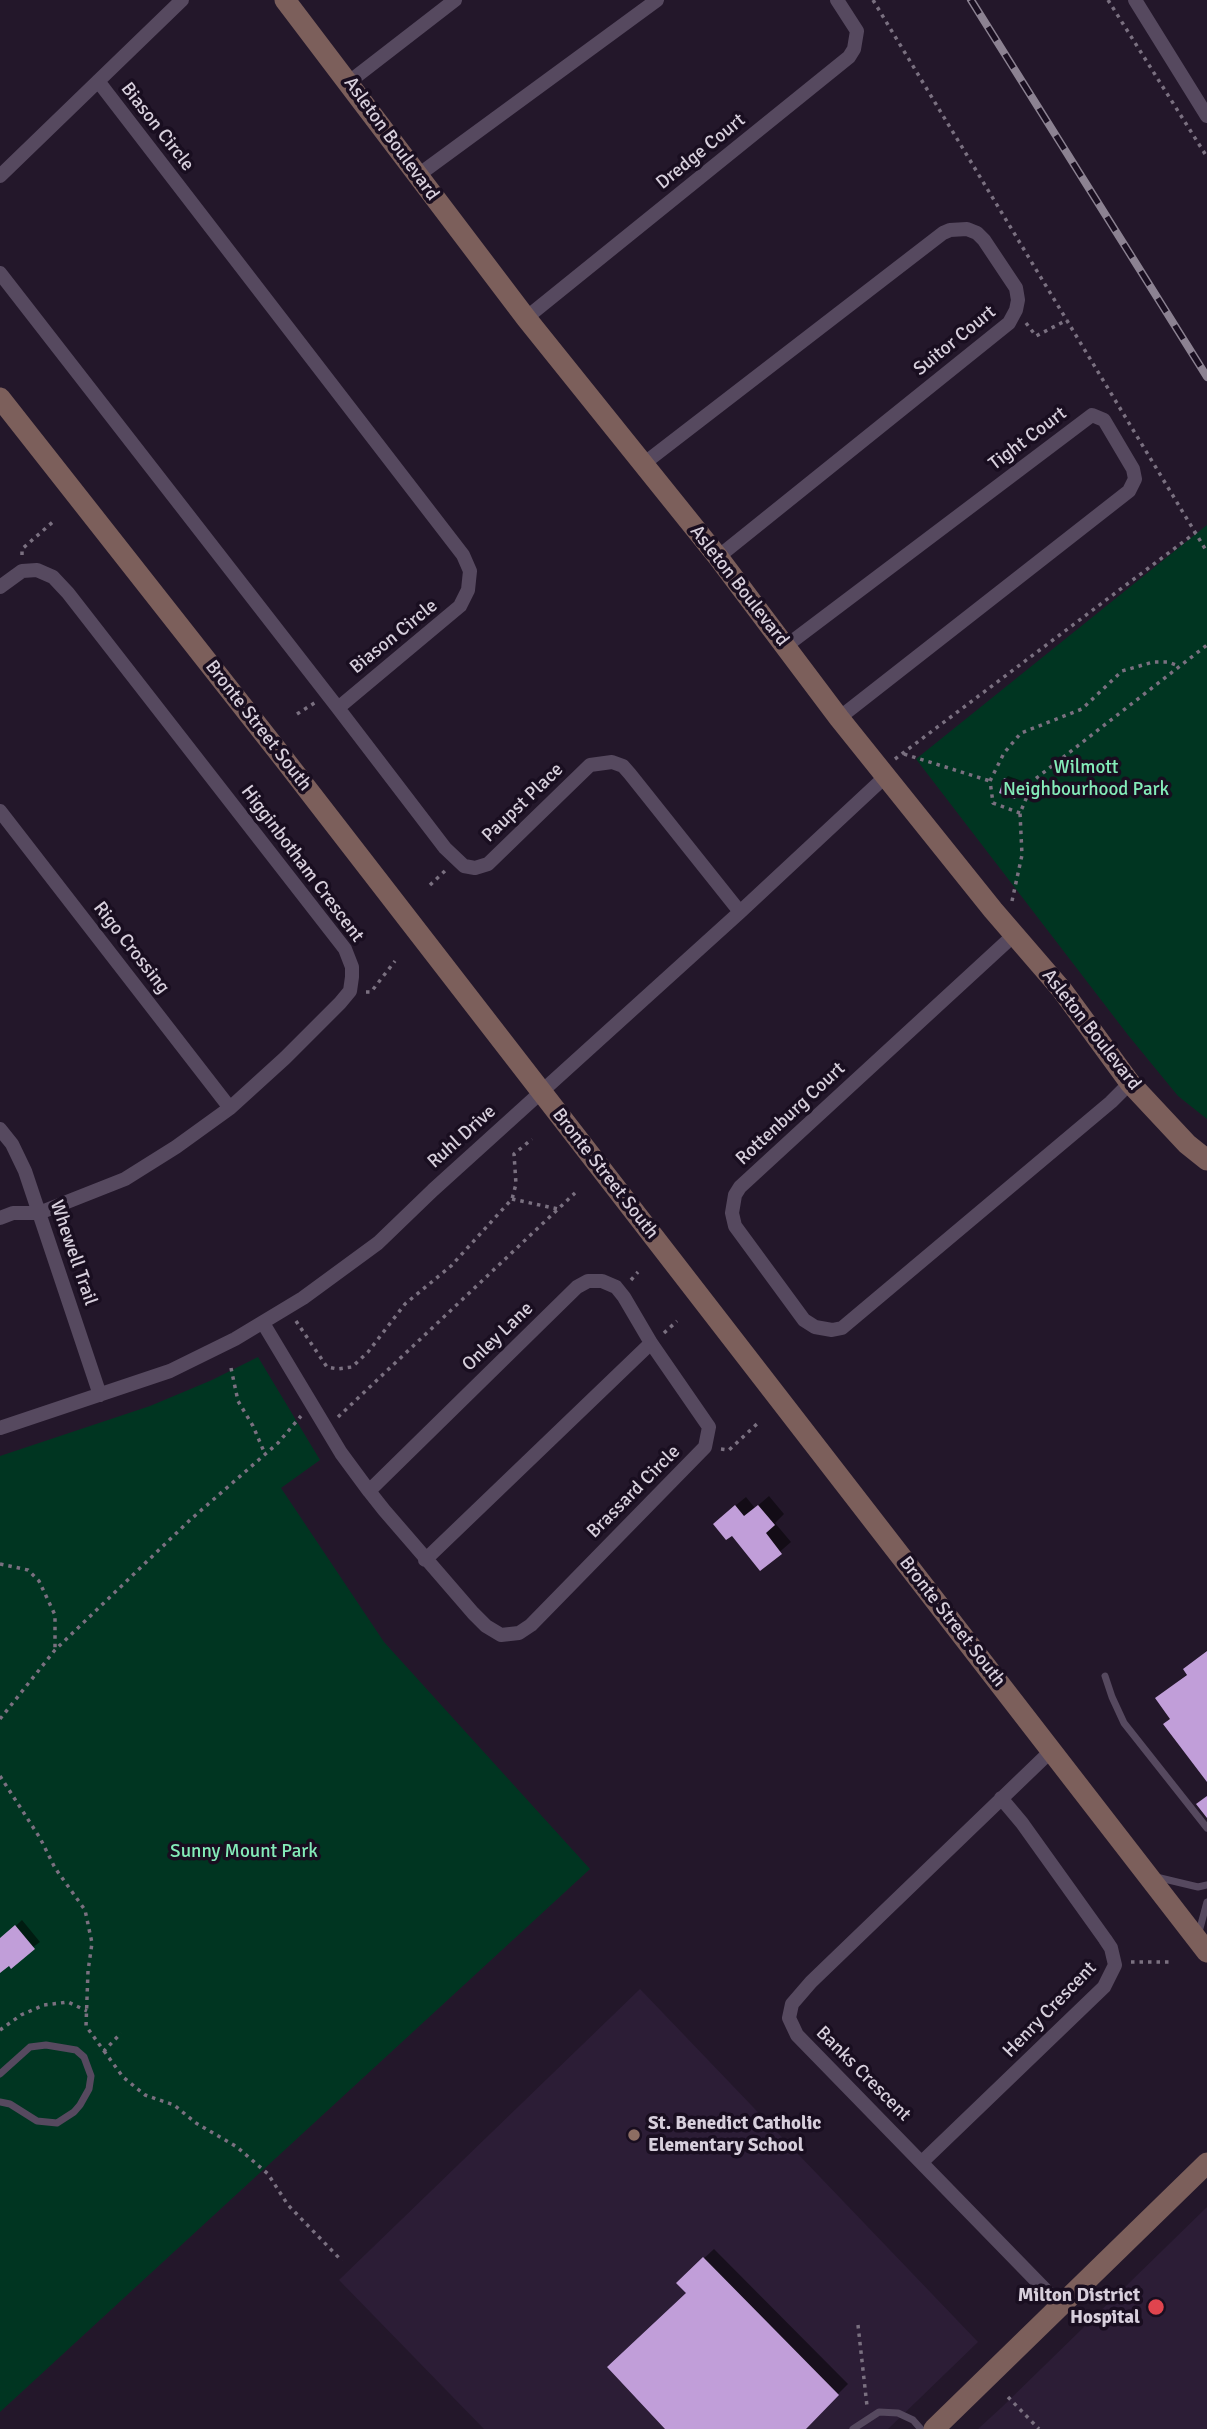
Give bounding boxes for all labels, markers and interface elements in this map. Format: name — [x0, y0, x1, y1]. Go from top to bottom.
street label: Asleton Boulevard — [338, 73, 444, 205]
street label: Biason Circle — [115, 78, 199, 176]
street label: Dredge Court — [652, 109, 750, 195]
street label: Suitor Court — [909, 301, 1001, 381]
street label: Tight Court — [985, 402, 1071, 476]
street label: Asleton Boulevard — [685, 521, 793, 651]
street label: Biason Circle — [346, 595, 442, 679]
street label: Bronte Street South — [200, 656, 316, 796]
park label: Wilmott Neighbourhood Park — [1003, 757, 1169, 801]
street label: Paupst Place — [478, 759, 568, 847]
street label: Higginbotham Crescent — [236, 781, 368, 947]
street label: Rigo Crossing — [88, 897, 174, 999]
street label: Asleton Boulevard — [1037, 965, 1145, 1095]
street label: Rottenburg Court — [732, 1058, 850, 1170]
street label: Ruhl Drive — [423, 1100, 501, 1174]
street label: Bronte Street South — [547, 1104, 663, 1244]
street label: Whewell Trail — [44, 1197, 102, 1309]
street label: Onley Lane — [458, 1298, 538, 1376]
street label: Brassard Circle — [583, 1441, 685, 1543]
street label: Bronte Street South — [894, 1552, 1010, 1692]
park label: Sunny Mount Park — [170, 1841, 318, 1863]
street label: Henry Crescent — [999, 1957, 1101, 2063]
street label: Banks Crescent — [811, 2022, 915, 2126]
place label: St. Benedict Catholic Elementary School — [648, 2113, 821, 2157]
marker: St. Benedict Catholic Elementary School — [626, 2127, 642, 2143]
place label: Milton District Hospital — [1018, 2285, 1140, 2329]
marker: Milton District Hospital — [1146, 2297, 1166, 2317]

